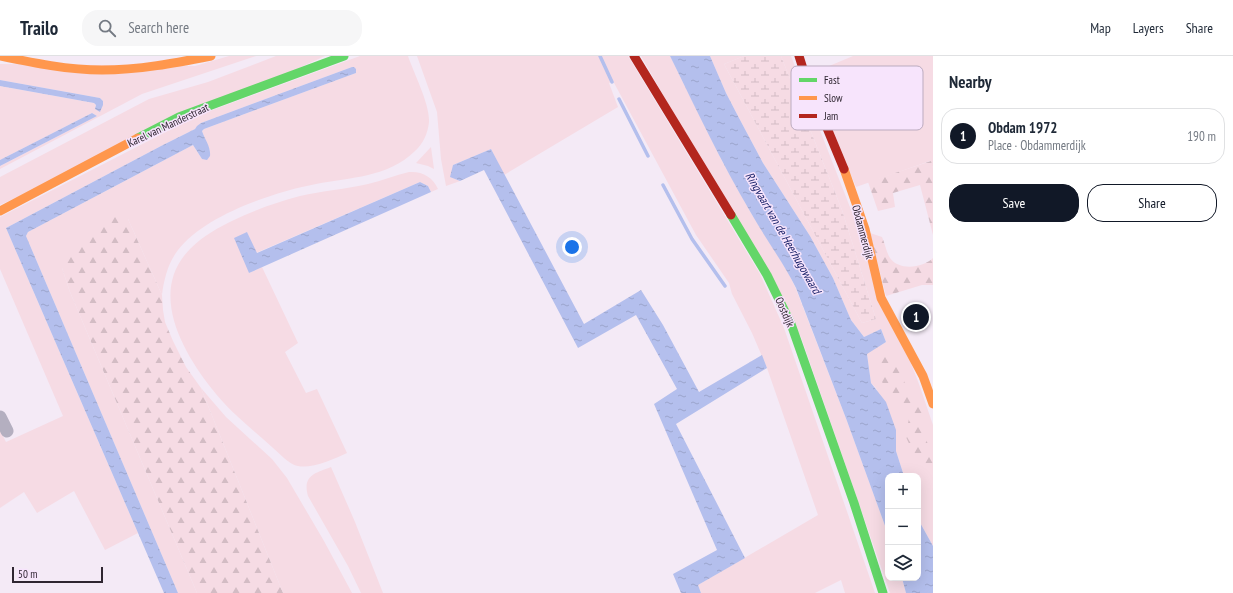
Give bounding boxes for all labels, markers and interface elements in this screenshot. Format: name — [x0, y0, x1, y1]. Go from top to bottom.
search box — [82, 10, 362, 46]
text: Trailo — [20, 16, 58, 40]
icon: search — [96, 17, 118, 39]
text: Search here — [128, 18, 189, 37]
text: Map — [1090, 19, 1111, 37]
text: Layers — [1133, 19, 1164, 37]
text: Share — [1186, 19, 1213, 37]
legend — [791, 66, 923, 130]
text: Nearby — [949, 71, 992, 93]
text: Fast — [824, 73, 840, 87]
text: Slow — [824, 91, 843, 105]
street label: Karel van Manderstraat — [125, 100, 211, 150]
text: Jam — [823, 109, 838, 123]
text: Obdam 1972 — [988, 118, 1058, 137]
text: 1 — [960, 128, 966, 145]
text: 190 m — [1187, 128, 1216, 145]
text: Place · Obdammerdijk — [988, 137, 1086, 154]
water label: Ringvaart van de Heerhugowaard — [742, 169, 825, 298]
button: Save — [949, 184, 1079, 222]
button: Share — [1087, 184, 1217, 222]
street label: Obdammerdijk — [849, 203, 877, 261]
your location — [562, 237, 582, 257]
street label: Oostdijk — [772, 295, 798, 330]
pin: 1 — [903, 302, 929, 332]
map controls — [885, 473, 921, 581]
button: + — [885, 473, 921, 509]
button: − — [885, 509, 921, 545]
button: layers — [885, 545, 921, 581]
scale bar — [12, 565, 103, 584]
text: 50 m — [18, 567, 37, 581]

